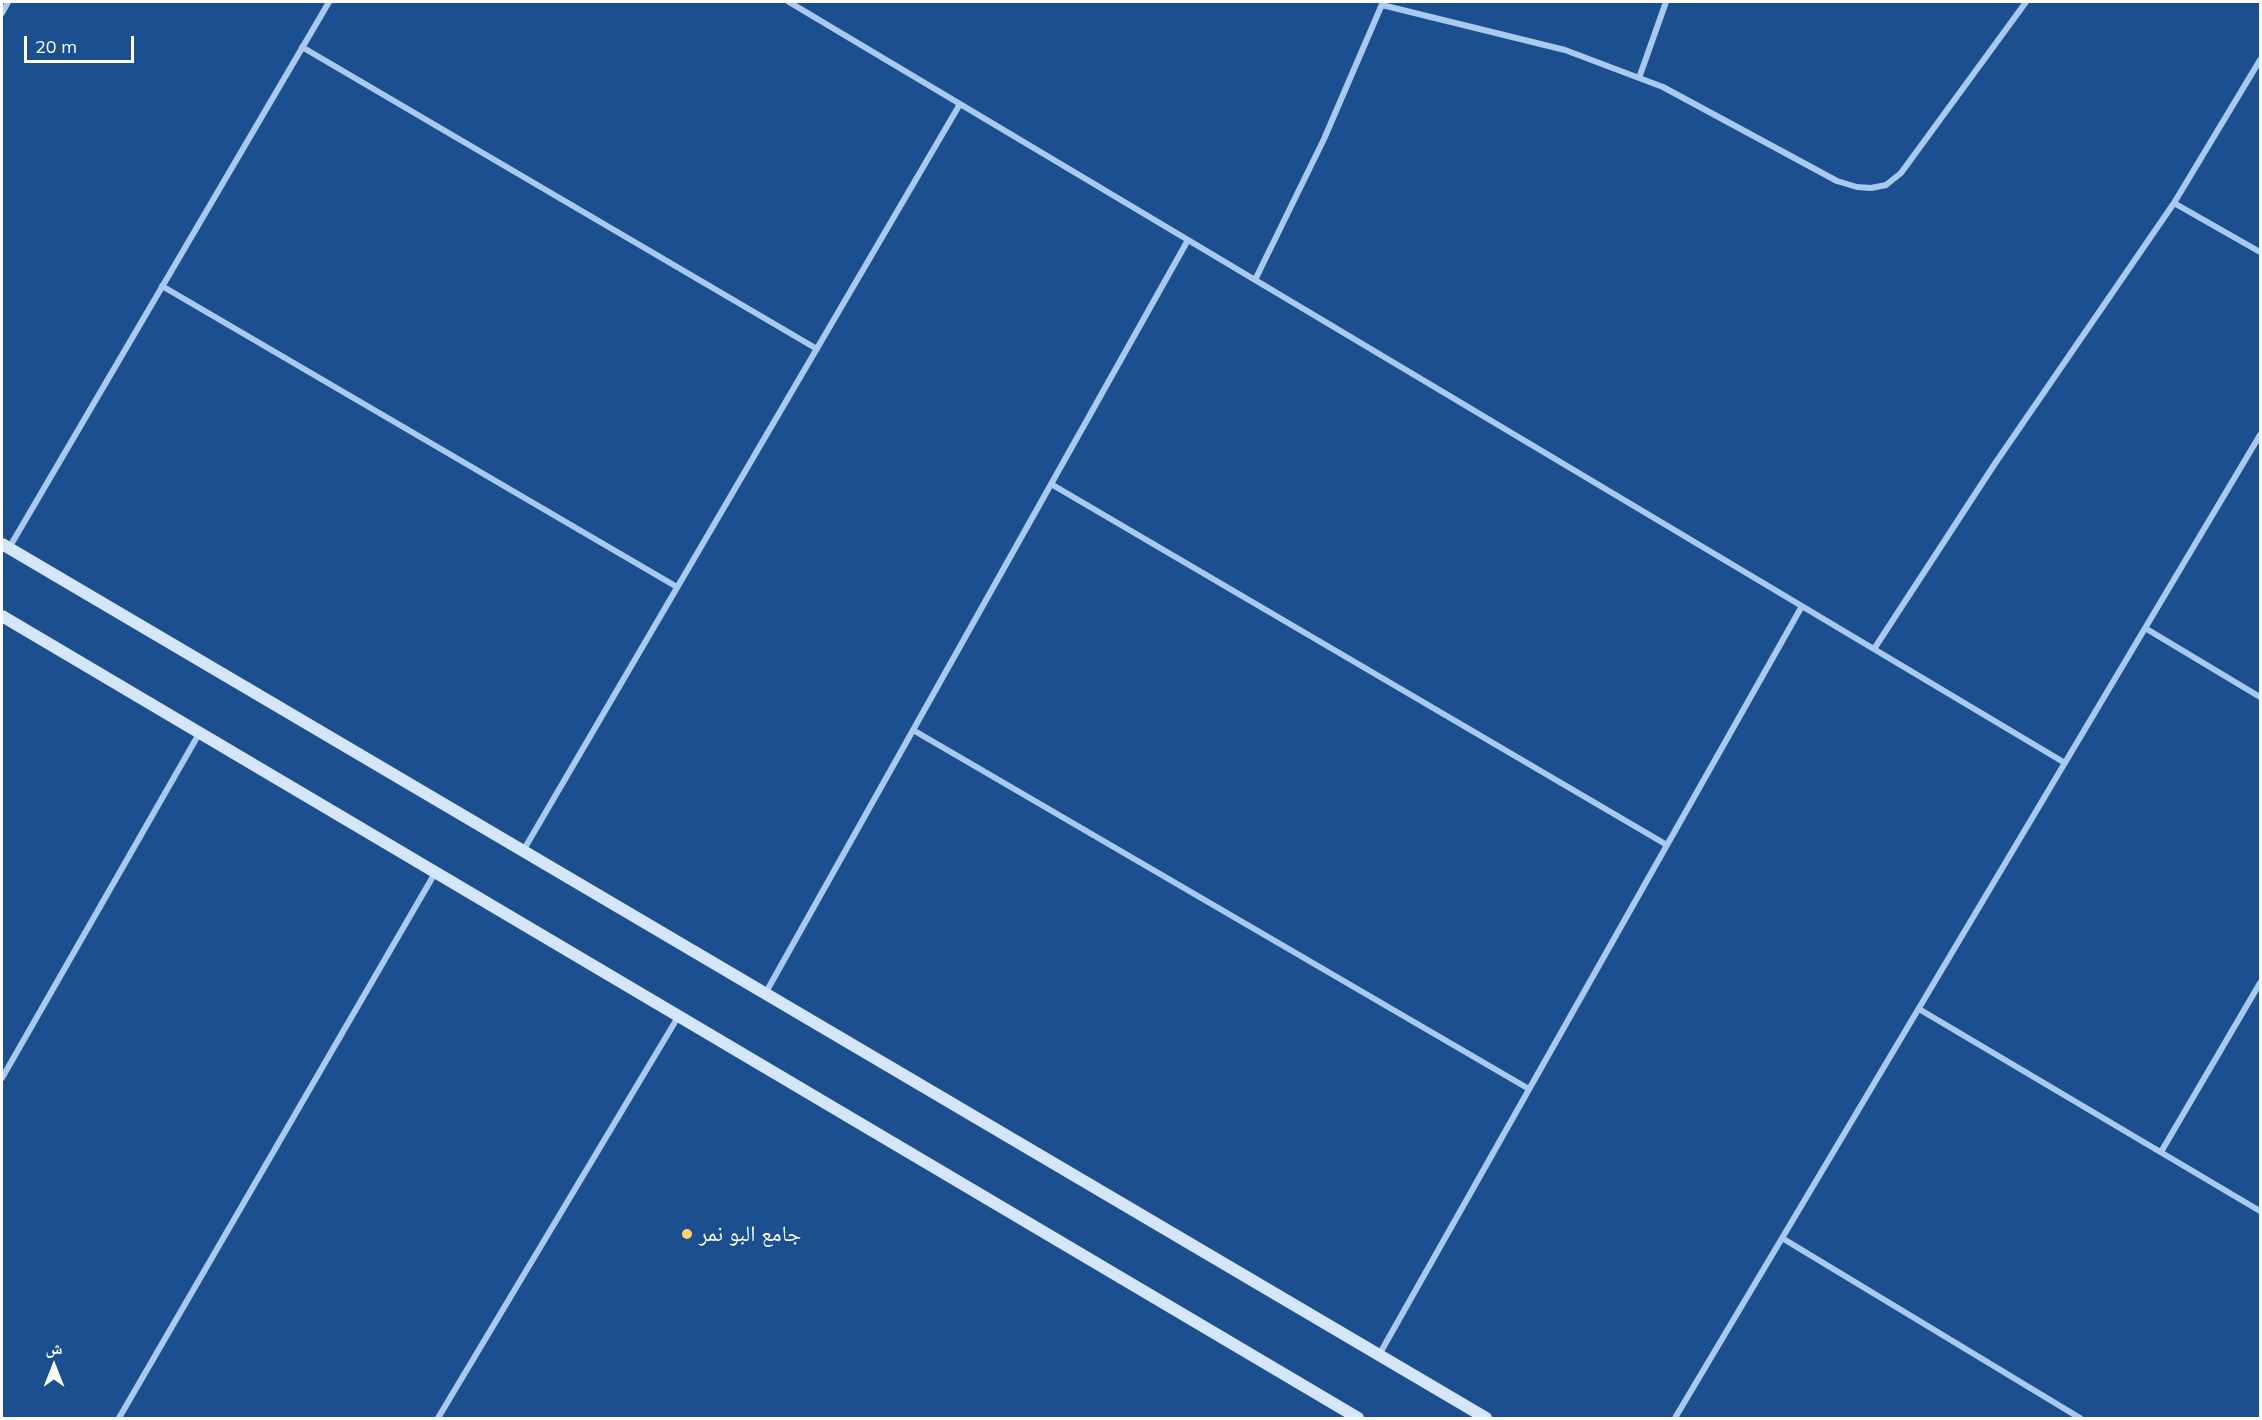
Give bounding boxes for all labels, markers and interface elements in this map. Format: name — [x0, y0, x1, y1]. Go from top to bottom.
scale bar — [27, 24, 136, 62]
text: 20 m — [35, 35, 77, 58]
place label: جامع البو نمر — [699, 1221, 801, 1247]
marker: جامع البو نمر — [680, 1227, 694, 1241]
north arrow — [24, 1336, 84, 1396]
text: ش — [46, 1338, 62, 1358]

